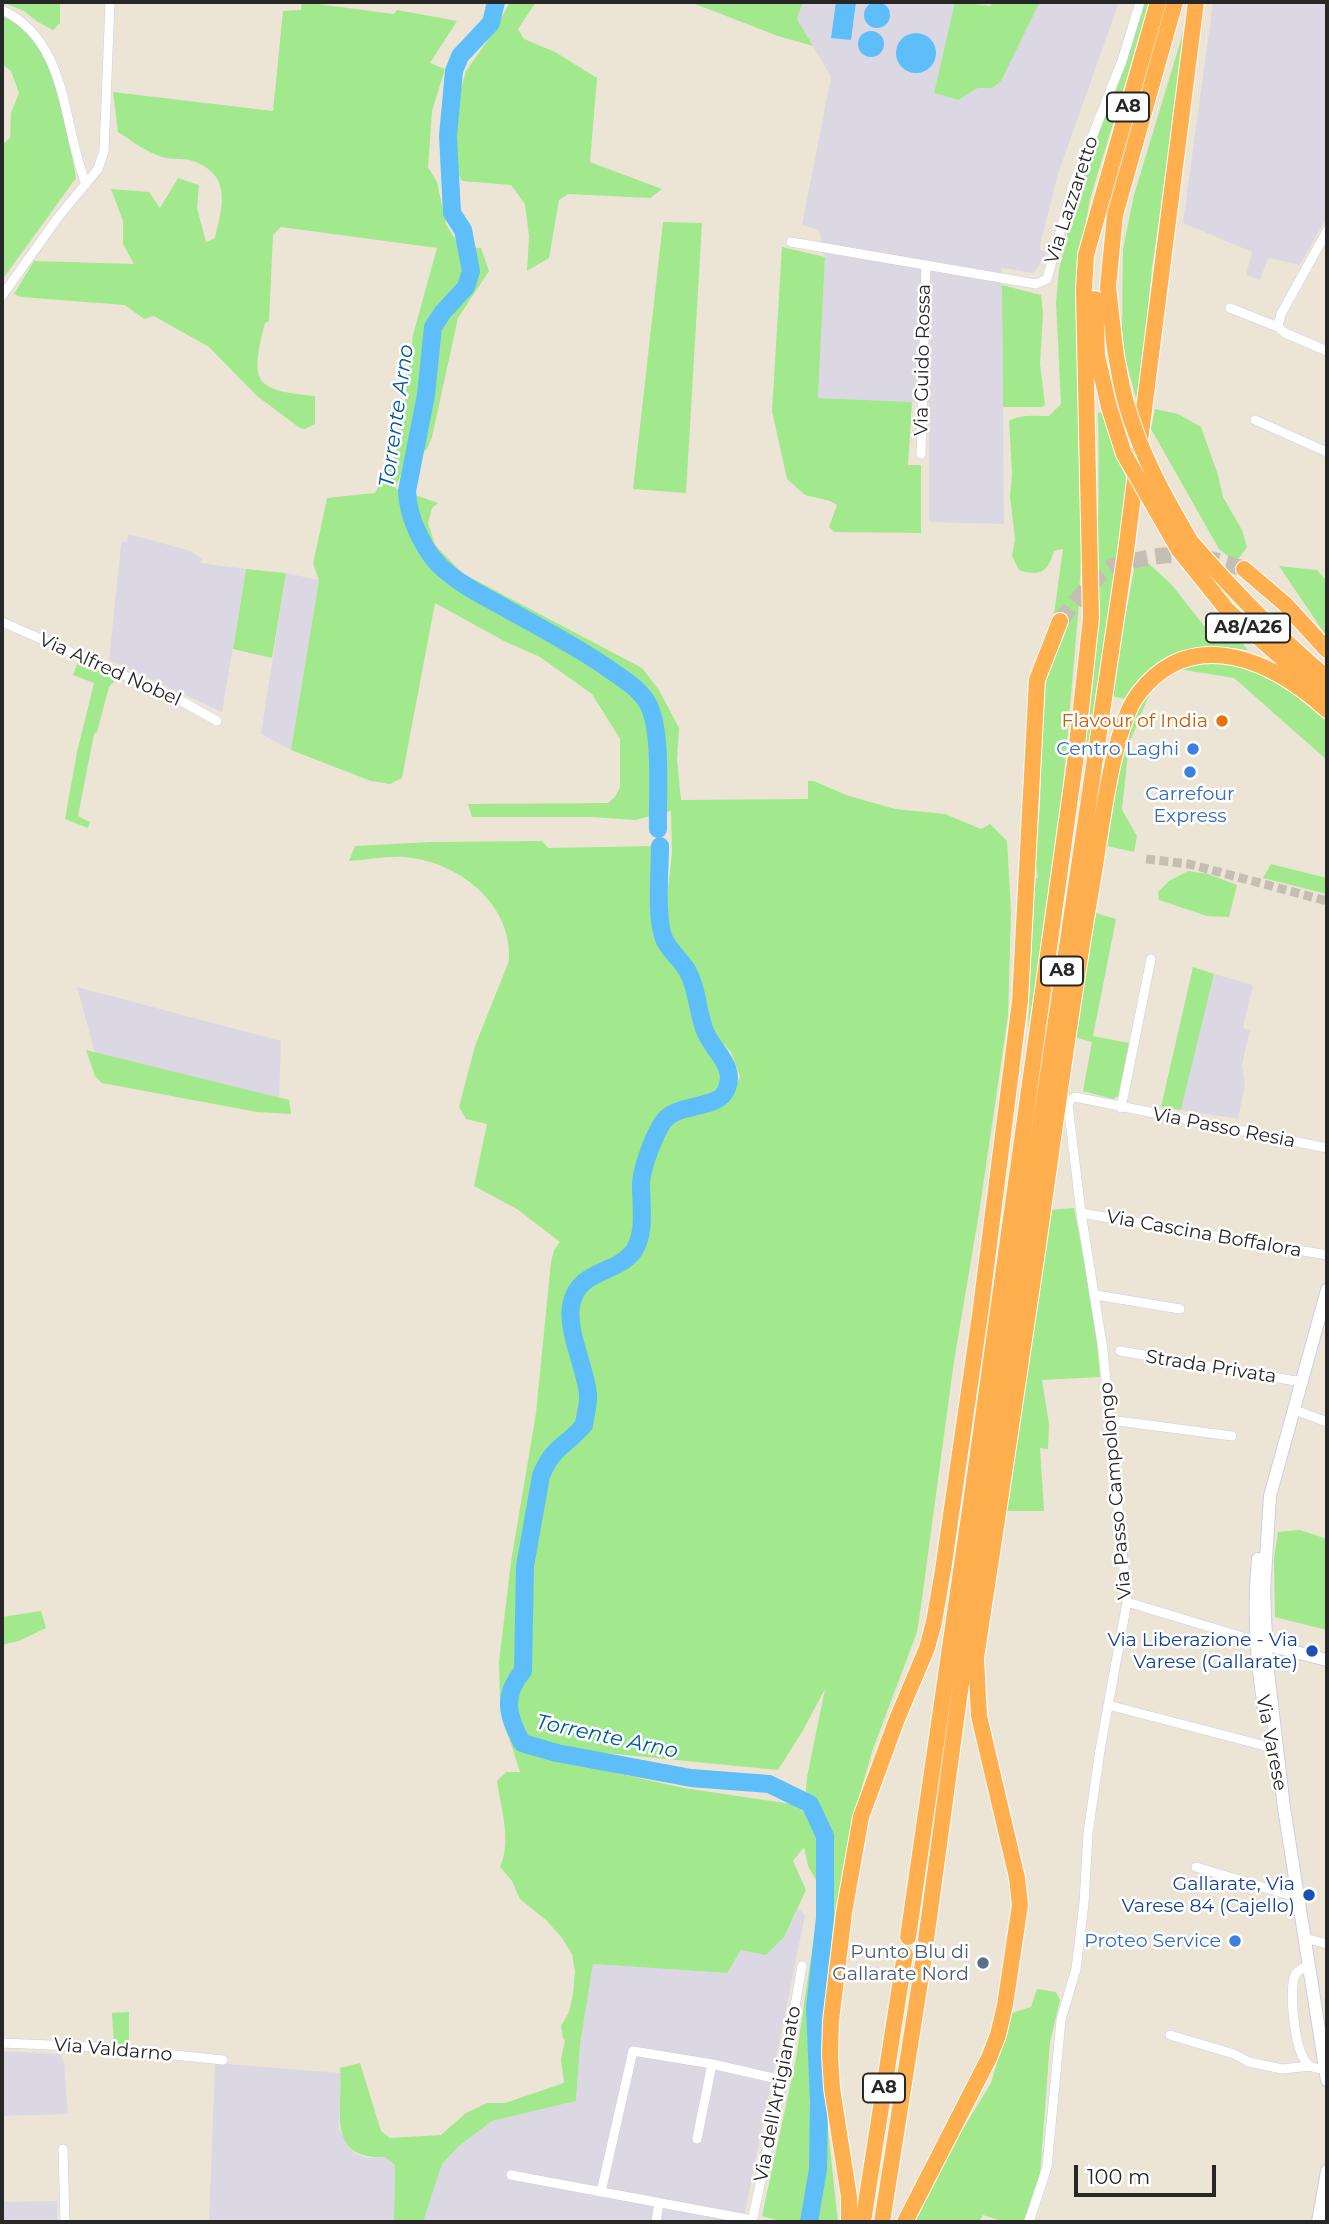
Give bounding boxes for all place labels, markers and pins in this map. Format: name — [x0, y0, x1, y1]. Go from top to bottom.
place label: Flavour of India — [1061, 710, 1208, 732]
marker: Flavour of India — [1214, 713, 1230, 729]
place label: Centro Laghi — [1056, 738, 1179, 760]
marker: Centro Laghi — [1185, 741, 1201, 757]
marker: Carrefour Express — [1182, 764, 1198, 780]
place label: Carrefour Express — [1145, 783, 1235, 827]
place label: Via Liberazione - Via Varese (Gallarate) — [1108, 1629, 1298, 1673]
marker: Via Liberazione - Via Varese (Gallarate) — [1304, 1643, 1320, 1659]
place label: Gallarate, Via Varese 84 (Cajello) — [1121, 1873, 1295, 1917]
marker: Gallarate, Via Varese 84 (Cajello) — [1301, 1887, 1317, 1903]
place label: Proteo Service — [1084, 1930, 1221, 1952]
marker: Proteo Service — [1227, 1933, 1243, 1949]
place label: Punto Blu di Gallarate Nord — [832, 1941, 969, 1985]
marker: Punto Blu di Gallarate Nord — [975, 1955, 991, 1971]

